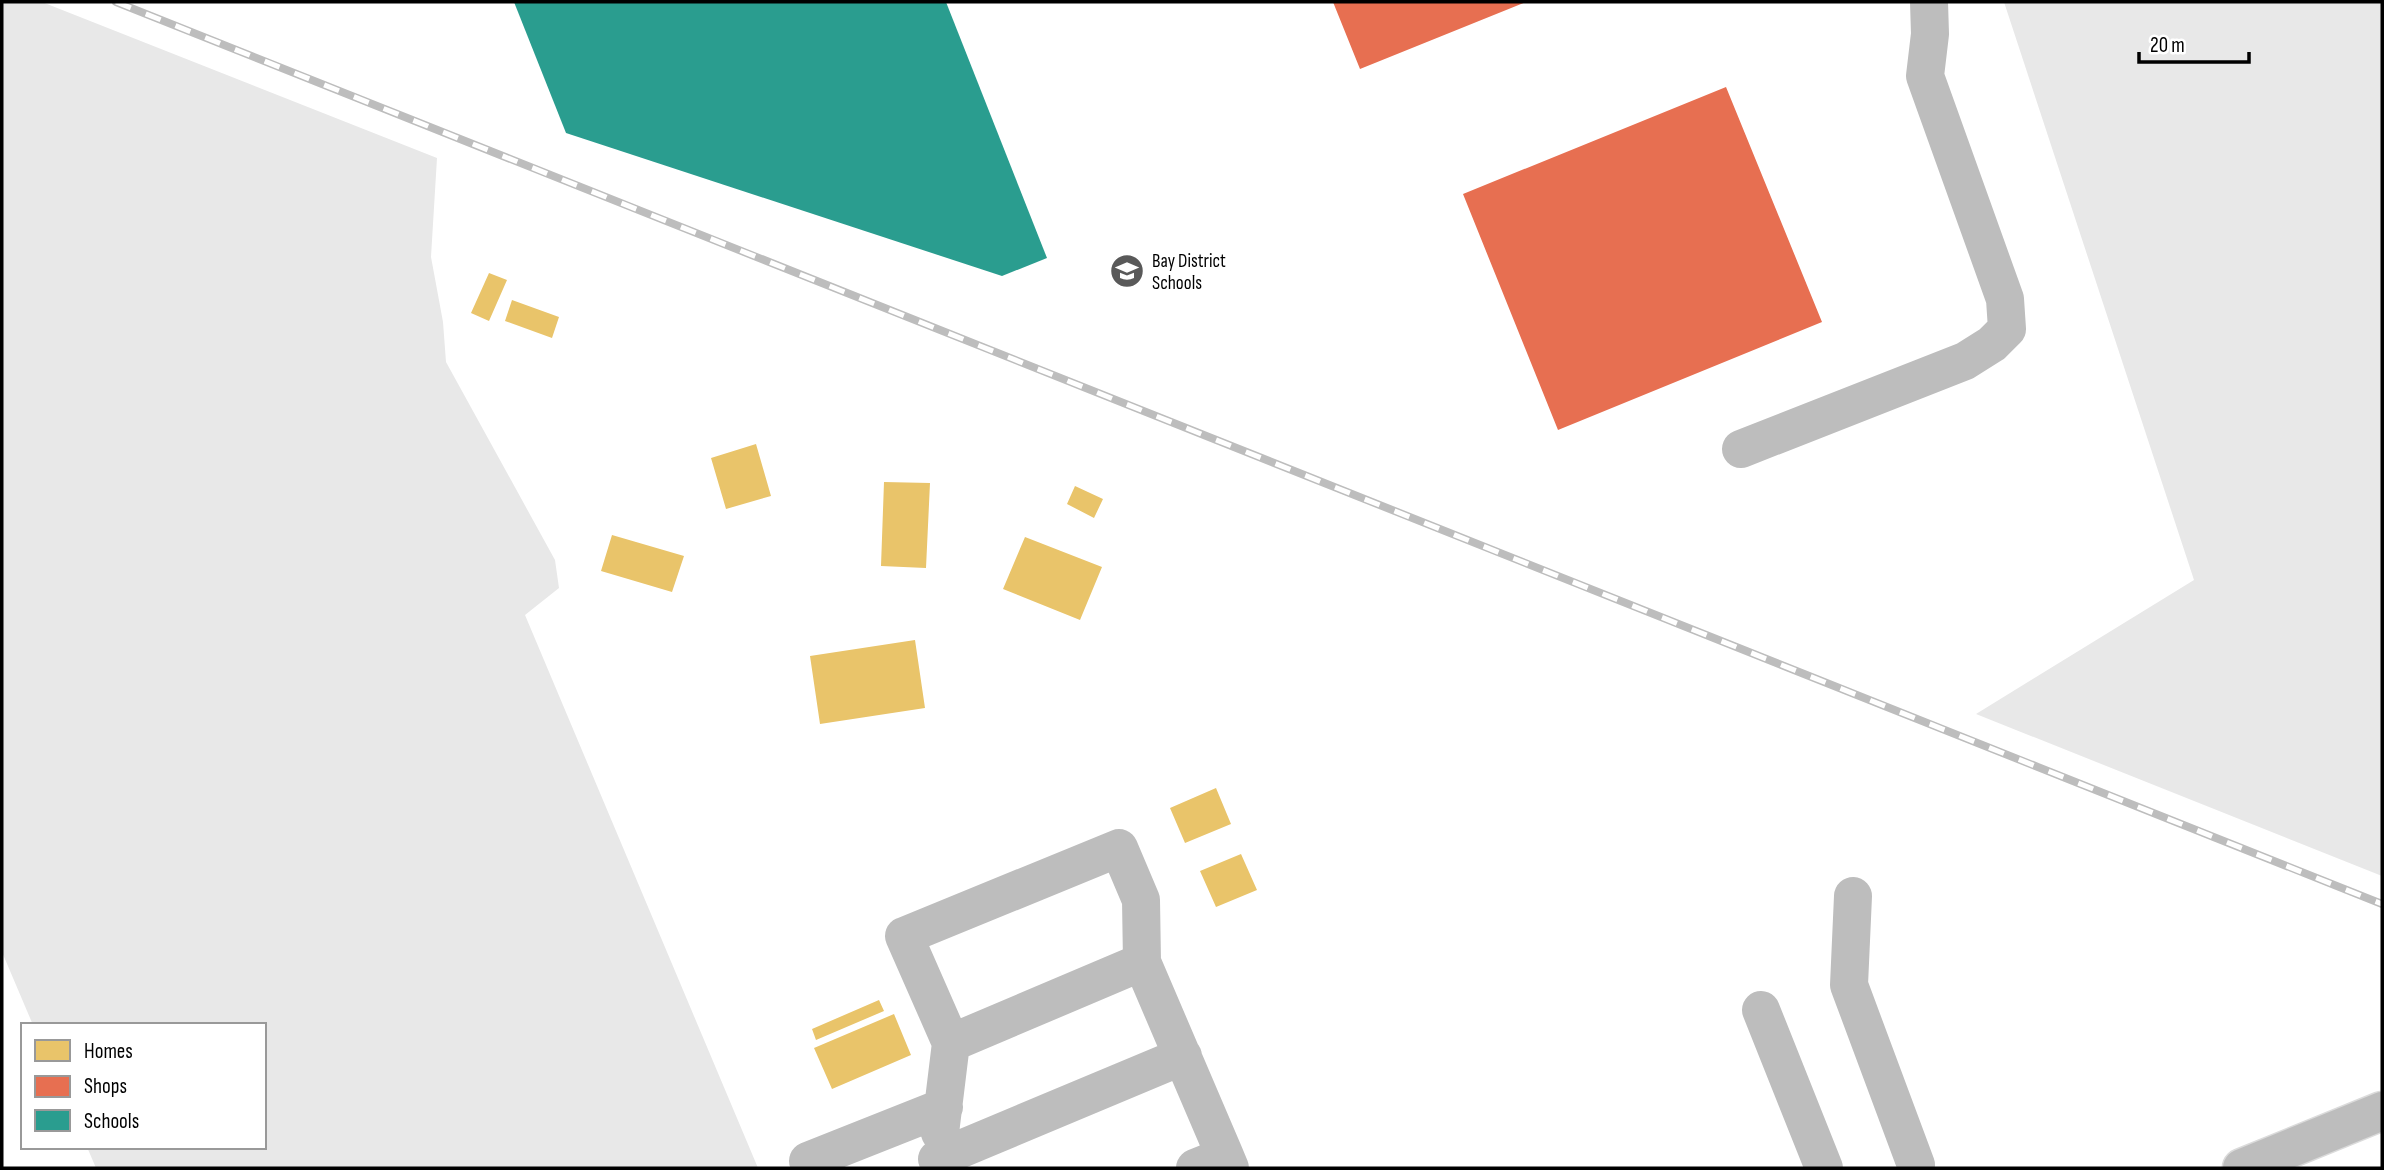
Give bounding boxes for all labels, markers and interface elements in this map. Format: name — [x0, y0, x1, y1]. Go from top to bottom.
scale bar — [2139, 21, 2249, 65]
text: 20 m — [2150, 33, 2185, 58]
place label: Bay District Schools — [1152, 250, 1226, 295]
school or university icon: Bay District Schools — [1108, 252, 1146, 290]
legend — [21, 1023, 266, 1149]
text: Homes — [84, 1039, 133, 1064]
text: Shops — [84, 1074, 127, 1099]
text: Schools — [84, 1109, 139, 1134]

